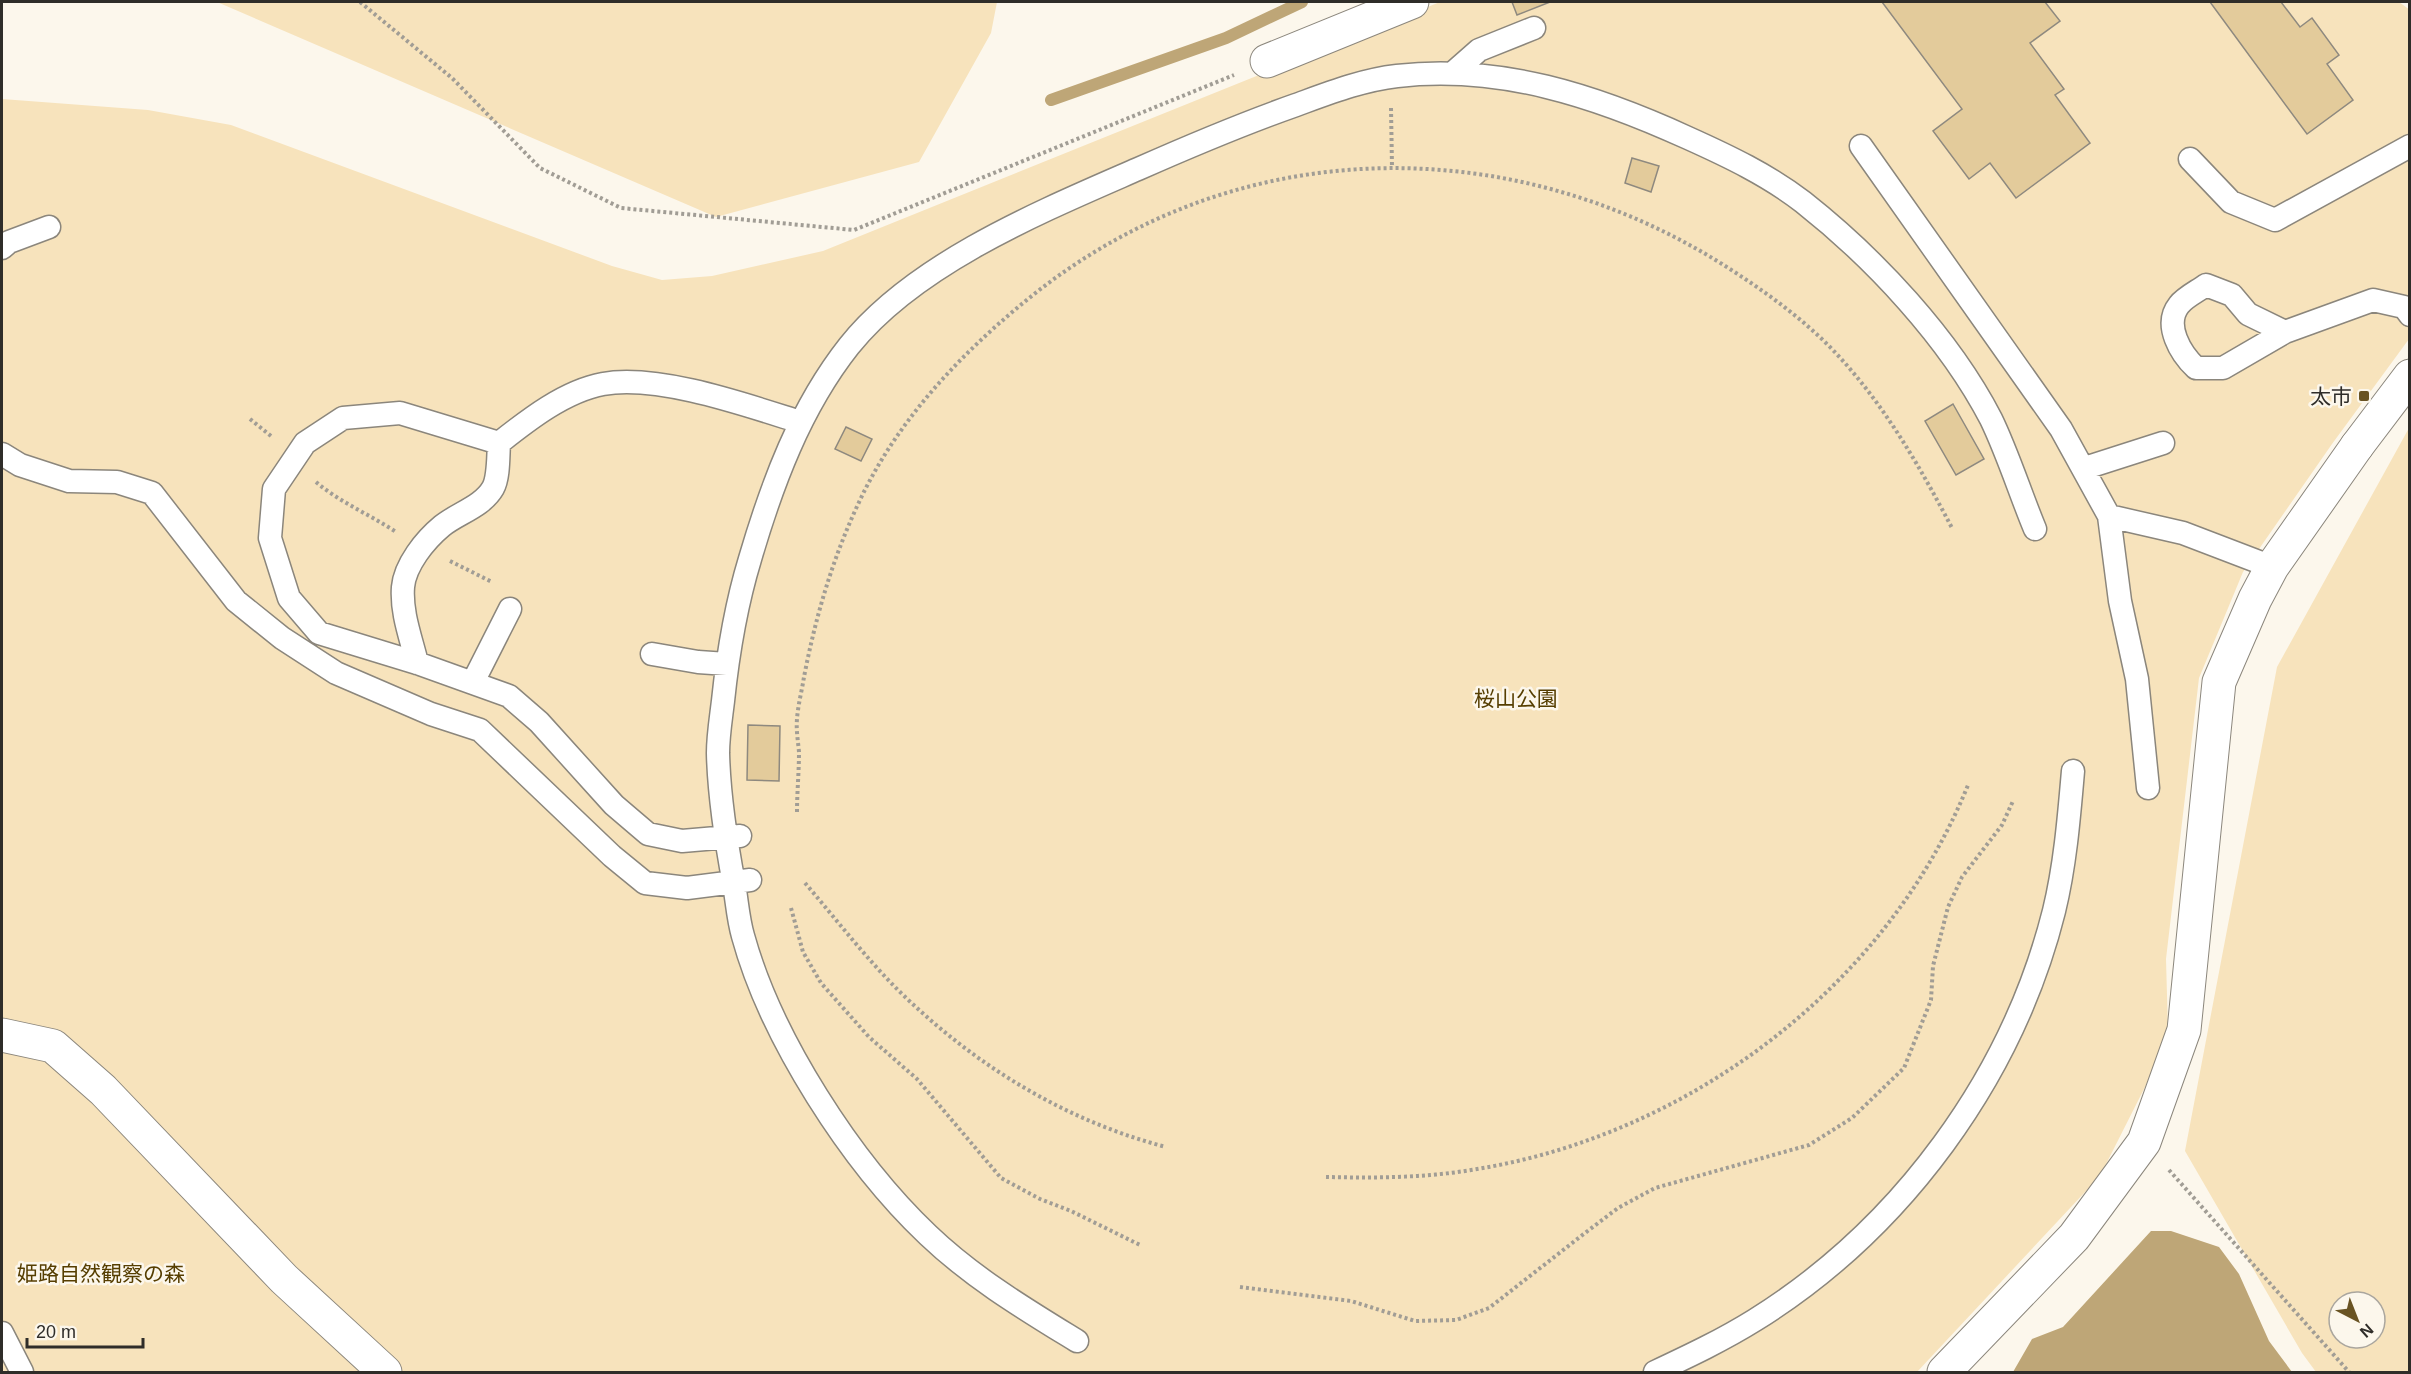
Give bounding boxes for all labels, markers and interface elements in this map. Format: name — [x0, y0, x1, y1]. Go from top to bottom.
place label: 太市 — [2310, 385, 2352, 408]
marker: 太市 — [2357, 389, 2371, 403]
park label: 桜山公園 — [1474, 687, 1558, 710]
park label: 姫路自然観察の森 — [17, 1262, 185, 1285]
north arrow — [2327, 1290, 2387, 1350]
scale bar — [27, 1311, 142, 1349]
text: N — [2357, 1321, 2377, 1341]
text: 20 m — [36, 1322, 76, 1342]

